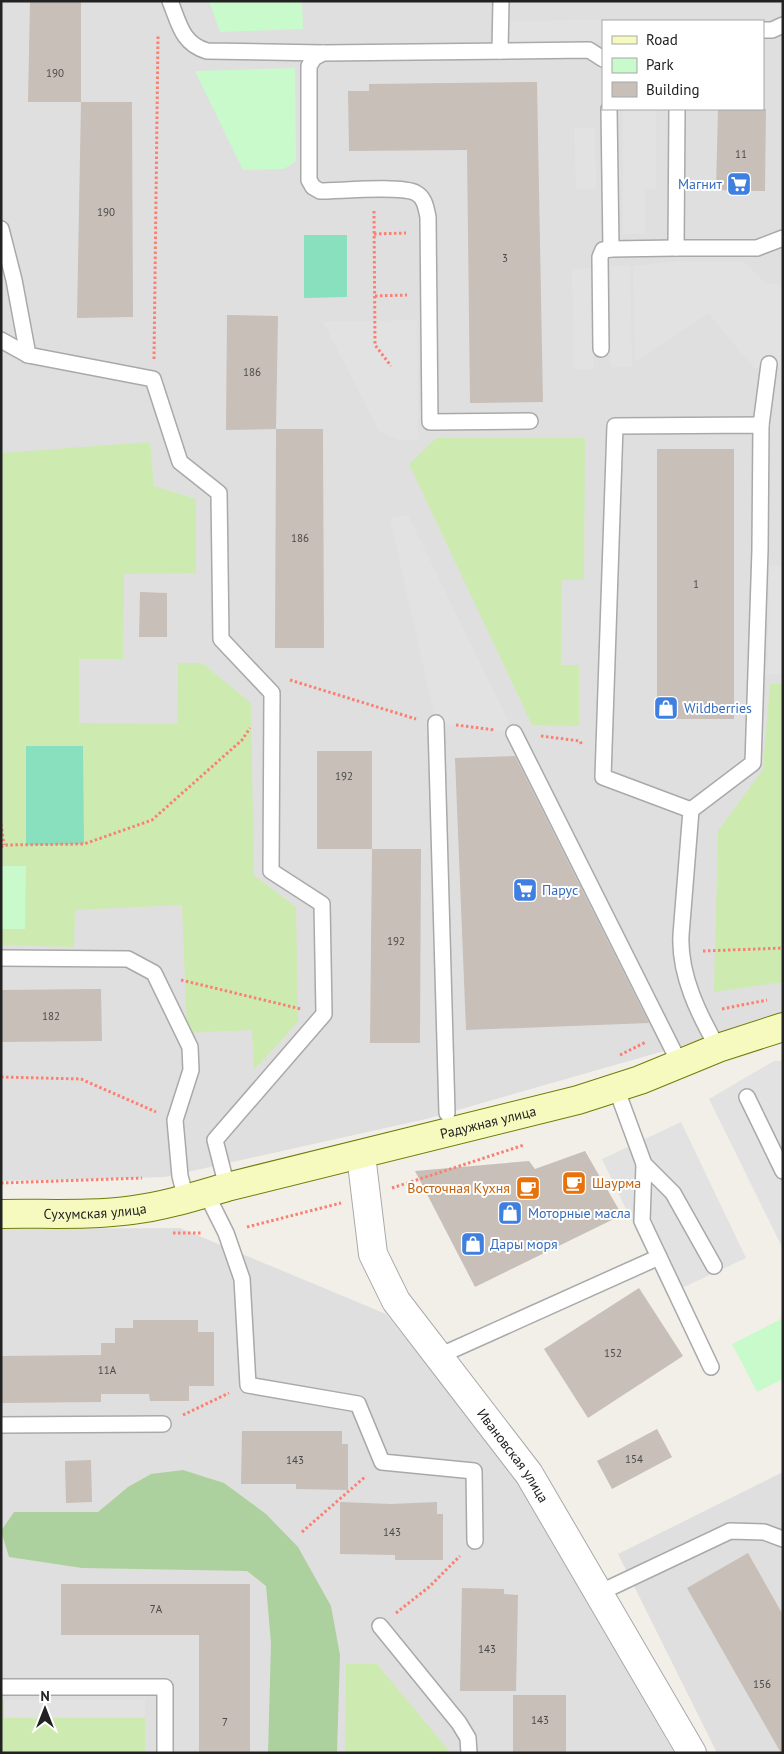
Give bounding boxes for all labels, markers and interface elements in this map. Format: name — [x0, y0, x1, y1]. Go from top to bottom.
legend — [602, 20, 764, 110]
text: Road — [646, 30, 678, 49]
text: Park — [646, 55, 674, 74]
house number: 190 — [46, 66, 64, 80]
text: Building — [646, 80, 700, 99]
house number: 11 — [735, 147, 747, 161]
supermarket icon: Магнит — [726, 171, 752, 197]
place label: Магнит — [678, 175, 722, 193]
house number: 190 — [97, 205, 115, 219]
house number: 3 — [502, 251, 508, 265]
house number: 186 — [243, 365, 261, 379]
house number: 186 — [291, 531, 309, 545]
house number: 1 — [693, 577, 699, 591]
shop icon: Wildberries — [653, 695, 679, 721]
place label: Wildberries — [684, 699, 752, 717]
house number: 192 — [335, 769, 353, 783]
supermarket icon: Парус — [512, 877, 538, 903]
place label: Парус — [542, 881, 578, 899]
house number: 192 — [387, 934, 405, 948]
house number: 182 — [42, 1009, 60, 1023]
street label: Радужная улица — [438, 1102, 538, 1143]
cafe icon: Шаурма — [561, 1170, 587, 1196]
place label: Шаурма — [592, 1174, 641, 1192]
cafe icon: Восточная Кухня — [515, 1175, 541, 1201]
place label: Восточная Кухня — [407, 1179, 510, 1197]
street label: Сухумская улица — [43, 1199, 148, 1223]
shop icon: Моторные масла — [497, 1200, 523, 1226]
place label: Моторные масла — [528, 1204, 631, 1222]
shop icon: Дары моря — [460, 1231, 486, 1257]
place label: Дары моря — [490, 1235, 558, 1253]
house number: 152 — [604, 1346, 622, 1360]
house number: 11А — [98, 1363, 117, 1377]
street label: Ивановская улица — [473, 1405, 553, 1506]
house number: 154 — [625, 1452, 643, 1466]
house number: 143 — [286, 1453, 304, 1467]
house number: 143 — [383, 1525, 401, 1539]
house number: 7А — [150, 1602, 163, 1616]
house number: 143 — [478, 1642, 496, 1656]
house number: 156 — [753, 1677, 771, 1691]
north arrow — [20, 1684, 70, 1734]
text: N — [40, 1687, 50, 1705]
house number: 143 — [531, 1713, 549, 1727]
house number: 7 — [222, 1715, 228, 1729]

